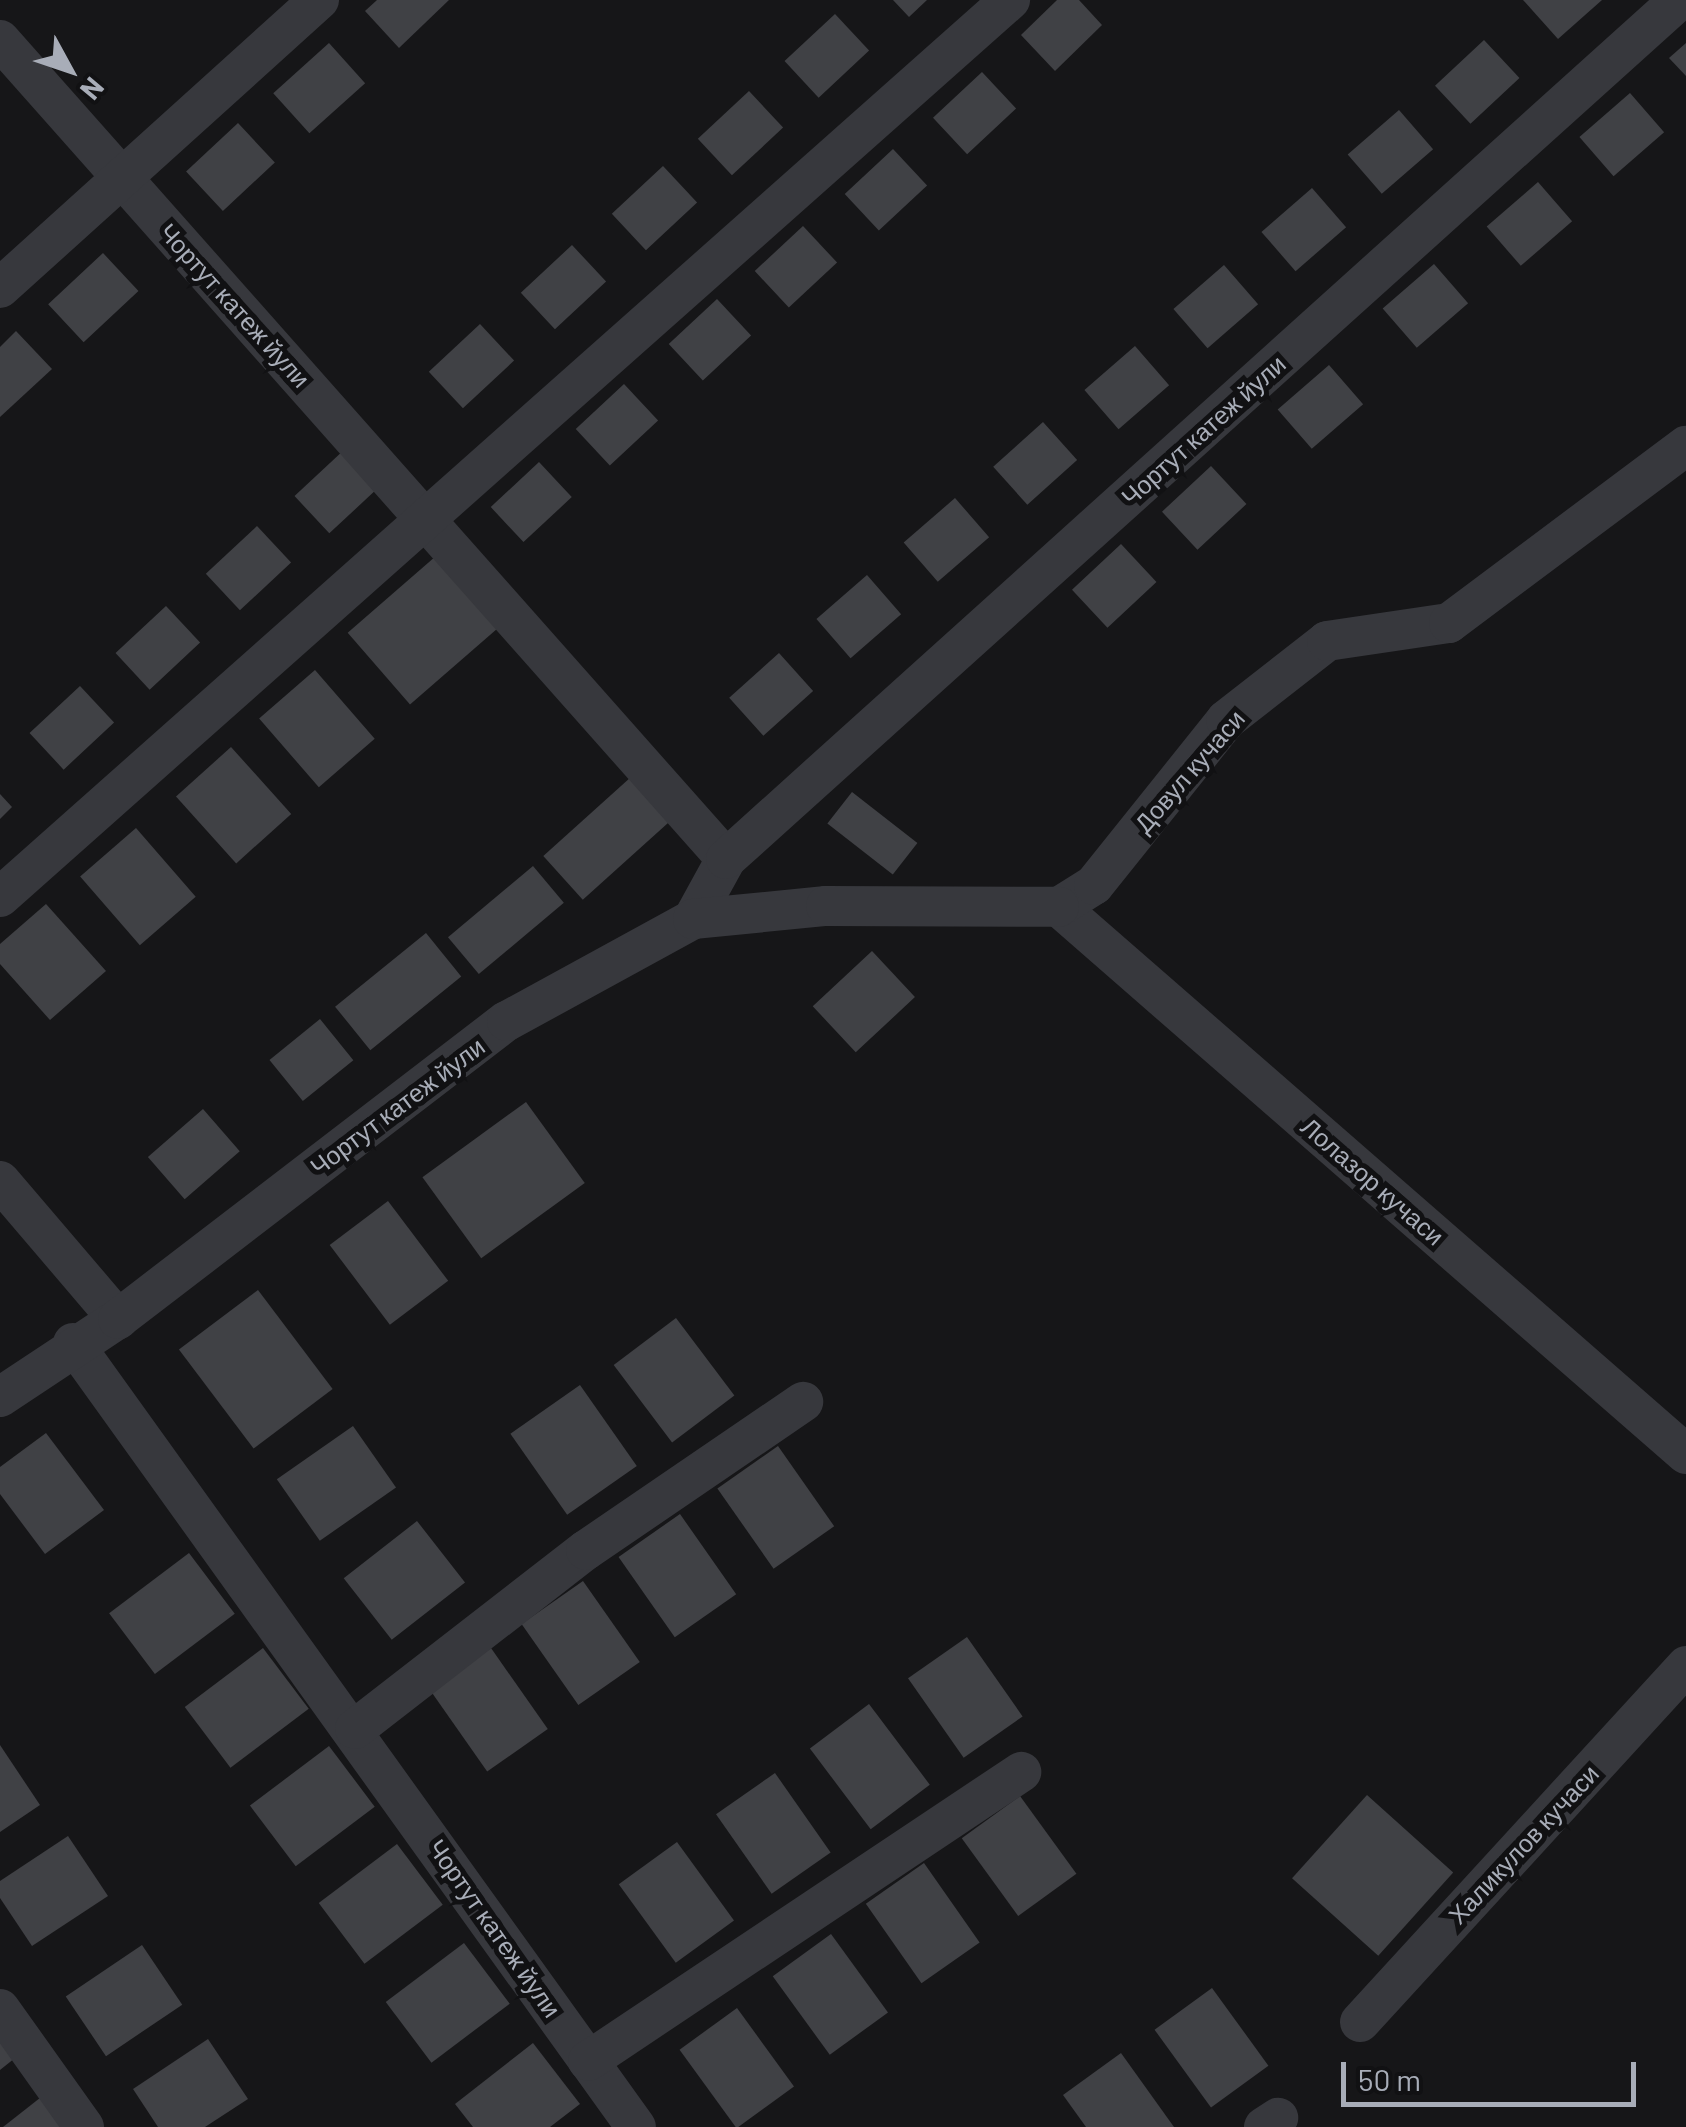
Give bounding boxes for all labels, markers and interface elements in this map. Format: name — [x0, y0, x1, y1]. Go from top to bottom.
north arrow — [20, 20, 120, 120]
text: N — [74, 71, 112, 107]
street label: Чортут катеж йули — [153, 217, 317, 393]
street label: Чортут катеж йули — [1115, 348, 1291, 512]
street label: Довул кучаси — [1128, 704, 1250, 838]
street label: Чортут катеж йули — [304, 1031, 490, 1181]
street label: Лолазор кучаси — [1296, 1111, 1450, 1251]
street label: Халикулов кучаси — [1442, 1758, 1604, 1930]
street label: Чортут катеж йули — [422, 1833, 568, 2023]
scale bar — [1346, 2042, 1641, 2104]
text: 50 m — [1358, 2061, 1421, 2097]

